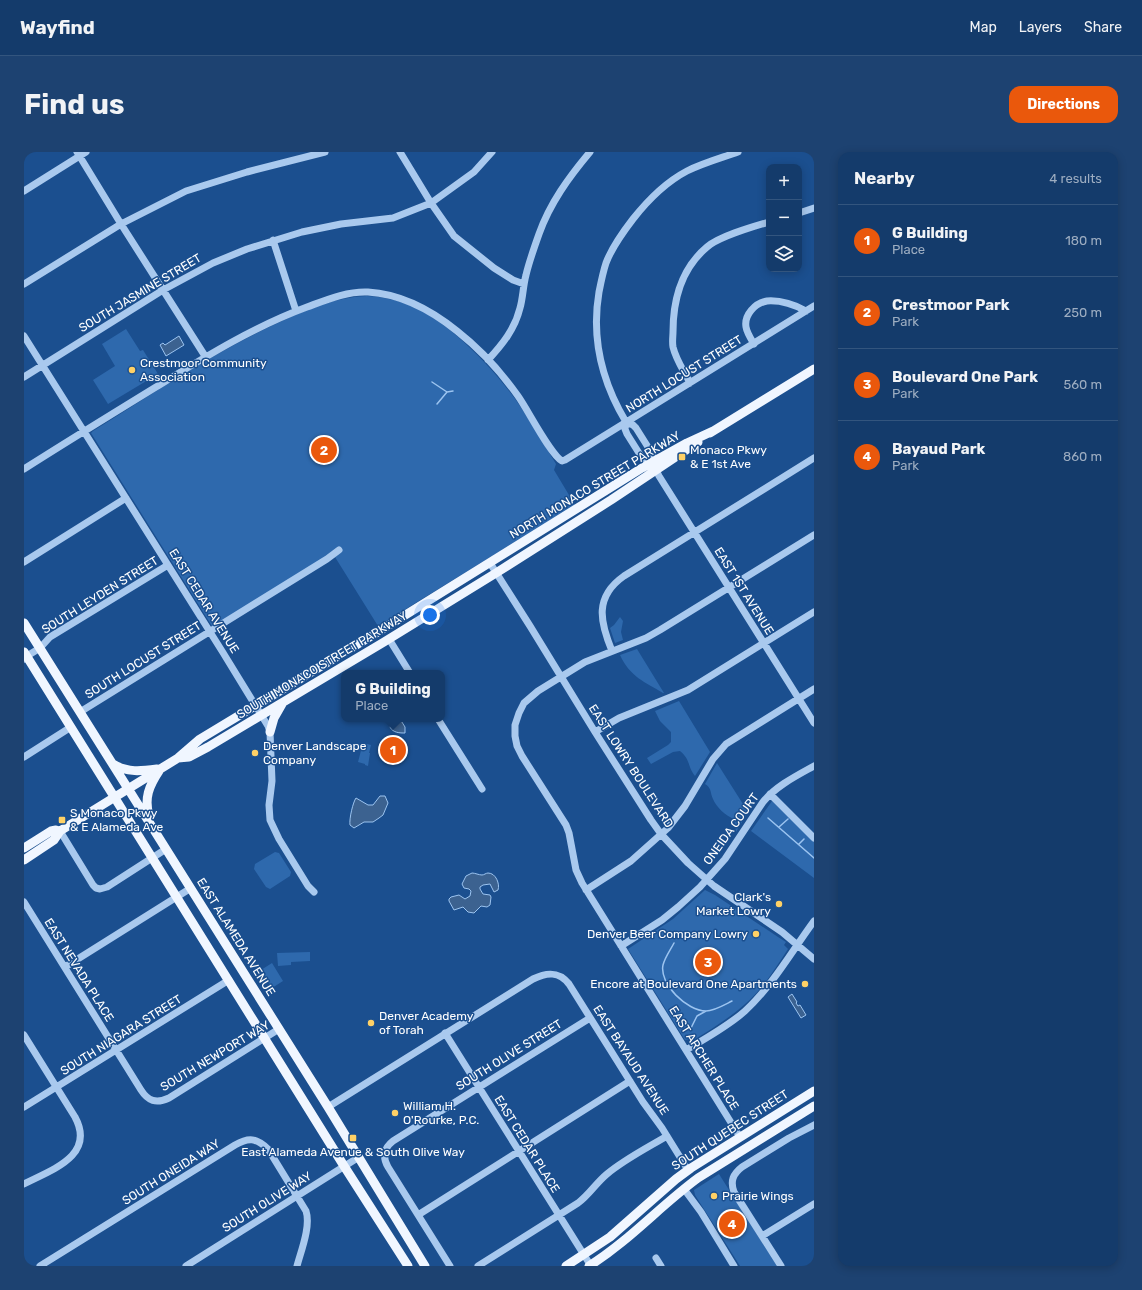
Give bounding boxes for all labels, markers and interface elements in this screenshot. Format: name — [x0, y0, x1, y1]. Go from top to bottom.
text: Wayfind — [20, 16, 95, 39]
text: Map — [970, 19, 997, 36]
text: Layers — [1019, 19, 1062, 36]
text: Share — [1084, 19, 1122, 36]
button: Directions — [1009, 86, 1118, 123]
text: Find us — [24, 88, 124, 121]
map controls — [766, 164, 802, 272]
button: + — [766, 164, 802, 200]
text: Nearby — [854, 168, 915, 188]
text: 4 results — [1049, 171, 1102, 186]
button: − — [766, 200, 802, 236]
text: G Building — [892, 224, 968, 242]
text: 1 — [864, 233, 870, 248]
text: 180 m — [1065, 233, 1102, 248]
button: layers — [766, 236, 802, 272]
text: Place — [892, 242, 925, 257]
street label: SOUTH JASMINE STREET — [76, 251, 204, 335]
text: Crestmoor Park — [892, 296, 1010, 314]
text: 2 — [863, 305, 871, 320]
text: 250 m — [1064, 305, 1102, 320]
text: Park — [892, 314, 919, 329]
street label: NORTH LOCUST STREET — [623, 332, 745, 416]
place label: Crestmoor Community Association — [140, 356, 267, 384]
marker: Crestmoor Community Association — [127, 365, 137, 375]
text: Boulevard One Park — [892, 368, 1038, 386]
text: 3 — [863, 377, 871, 392]
text: 560 m — [1063, 377, 1102, 392]
text: Park — [892, 386, 919, 401]
street label: NORTH MONACO STREET PARKWAY — [507, 428, 683, 542]
pin: 2 — [311, 435, 337, 465]
text: Bayaud Park — [892, 440, 985, 458]
place label: Monaco Pkwy & E 1st Ave — [690, 443, 767, 471]
text: 4 — [863, 449, 871, 464]
text: 860 m — [1063, 449, 1102, 464]
marker: Monaco Pkwy & E 1st Ave — [677, 452, 687, 462]
text: Park — [892, 458, 919, 473]
street label: EAST 1ST AVENUE — [711, 545, 777, 637]
street label: EAST CEDAR AVENUE — [166, 546, 242, 656]
street label: SOUTH LEYDEN STREET — [39, 553, 161, 637]
your location — [420, 605, 440, 625]
street label: SOUTH MONACO STREET PARKWAY — [234, 608, 410, 722]
street label: SOUTH LOCUST STREET — [82, 618, 204, 702]
popup — [341, 670, 445, 722]
text: G Building — [355, 680, 431, 698]
text: Place — [355, 698, 388, 713]
street label: EAST LOWRY BOULEVARD — [586, 702, 676, 830]
pin: 1 — [380, 735, 406, 765]
place label: Denver Landscape Company — [263, 739, 367, 767]
marker: Denver Landscape Company — [250, 748, 260, 758]
street label: ONEIDA COURT — [700, 790, 762, 868]
place label: S Monaco Pkwy & E Alameda Ave — [70, 806, 164, 834]
marker: S Monaco Pkwy & E Alameda Ave — [57, 815, 67, 825]
street label: EAST ALAMEDA AVENUE — [194, 875, 278, 999]
place label: Clark's Market Lowry — [696, 890, 771, 918]
marker: Clark's Market Lowry — [774, 899, 784, 909]
street label: EAST NEVADA PLACE — [41, 916, 117, 1024]
place label: Denver Beer Company Lowry — [587, 927, 748, 941]
marker: Denver Beer Company Lowry — [751, 929, 761, 939]
pin: 3 — [695, 947, 721, 977]
place label: Encore at Boulevard One Apartments — [590, 977, 797, 991]
marker: Encore at Boulevard One Apartments — [800, 979, 810, 989]
street label: SOUTH NIAGARA STREET — [58, 992, 184, 1078]
street label: EAST BAYAUD AVENUE — [590, 1003, 672, 1117]
street label: EAST ARCHER PLACE — [666, 1003, 742, 1113]
place label: Denver Academy of Torah — [379, 1009, 474, 1037]
street label: SOUTH OLIVE STREET — [453, 1017, 565, 1093]
street label: SOUTH NEWPORT WAY — [158, 1018, 272, 1094]
marker: Denver Academy of Torah — [366, 1018, 376, 1028]
street label: SOUTH QUEBEC STREET — [669, 1087, 791, 1173]
street label: EAST CEDAR PLACE — [491, 1093, 563, 1195]
place label: William H. O'Rourke, P.C. — [403, 1099, 479, 1127]
marker: William H. O'Rourke, P.C. — [390, 1108, 400, 1118]
marker: East Alameda Avenue & South Olive Way — [348, 1133, 358, 1143]
street label: SOUTH ONEIDA WAY — [120, 1136, 223, 1208]
place label: East Alameda Avenue & South Olive Way — [241, 1145, 465, 1159]
street label: SOUTH OLIVE WAY — [220, 1169, 314, 1235]
place label: Prairie Wings — [722, 1189, 794, 1203]
marker: Prairie Wings — [709, 1191, 719, 1201]
pin: 4 — [719, 1209, 745, 1239]

